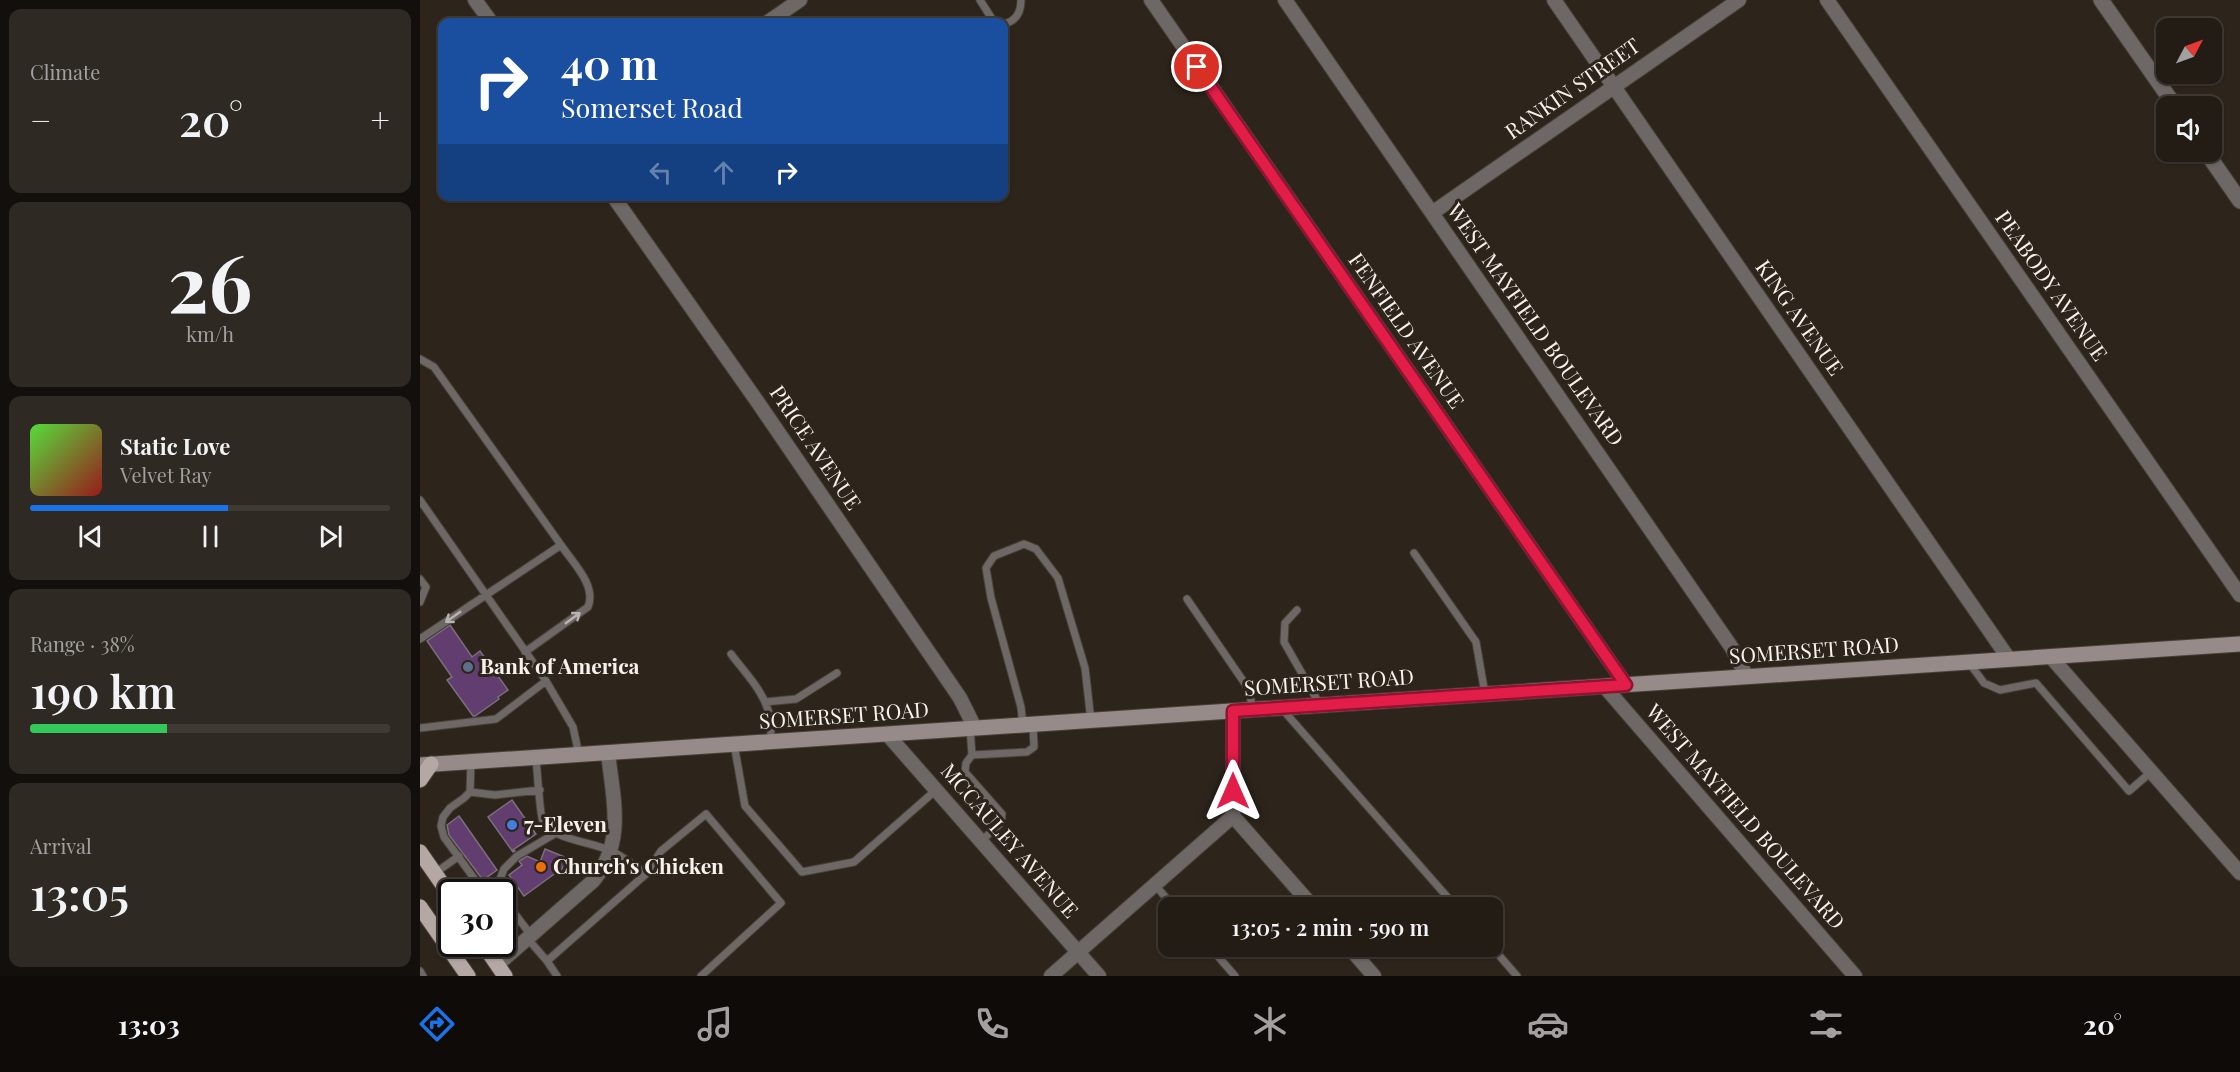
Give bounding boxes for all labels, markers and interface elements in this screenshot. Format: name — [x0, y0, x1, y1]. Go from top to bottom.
north arrow — [2156, 18, 2222, 84]
map controls — [2156, 18, 2222, 162]
street label: RANKIN STREET — [1499, 30, 1645, 144]
text: 40 m — [561, 35, 658, 91]
pin — [1171, 41, 1222, 92]
icon: right — [462, 42, 540, 120]
icon: arrive — [1180, 50, 1213, 83]
text: Climate — [30, 58, 100, 85]
text: 20° — [179, 88, 243, 148]
text: Somerset Road — [561, 89, 743, 125]
button: sound — [2156, 96, 2222, 162]
text: − — [30, 97, 51, 141]
text: + — [371, 97, 390, 141]
icon: left — [644, 156, 677, 189]
icon: ahead — [707, 156, 740, 189]
icon: right — [770, 156, 803, 189]
street label: WEST MAYFIELD BOULEVARD — [1441, 196, 1631, 451]
street label: PEABODY AVENUE — [1990, 204, 2115, 366]
text: 26 — [168, 229, 252, 333]
street label: FENFIELD AVENUE — [1344, 247, 1472, 413]
street label: KING AVENUE — [1750, 254, 1851, 380]
text: km/h — [186, 320, 234, 347]
street label: PRICE AVENUE — [765, 379, 869, 515]
text: Static Love — [120, 431, 230, 461]
text: Velvet Ray — [120, 461, 212, 488]
icon: previous — [74, 520, 107, 553]
icon: pause — [194, 520, 227, 553]
icon: next — [314, 520, 347, 553]
one-way arrow — [445, 611, 461, 623]
one-way arrow — [564, 612, 581, 624]
street label: SOMERSET ROAD — [1728, 629, 1900, 669]
text: Range · 38% — [30, 630, 135, 657]
place label: Bank of America — [480, 651, 640, 679]
text: 190 km — [30, 660, 176, 720]
marker: Bank of America — [461, 660, 475, 674]
street label: SOMERSET ROAD — [1243, 661, 1415, 701]
street label: SOMERSET ROAD — [758, 694, 930, 734]
street label: WEST MAYFIELD BOULEVARD — [1640, 696, 1852, 934]
street label: MCCAULEY AVENUE — [936, 757, 1085, 923]
position arrow — [1201, 759, 1265, 823]
place label: 7-Eleven — [524, 809, 607, 837]
marker: 7-Eleven — [505, 818, 519, 832]
text: Arrival — [30, 832, 92, 859]
place label: Church's Chicken — [553, 851, 724, 879]
marker: Church's Chicken — [534, 860, 548, 874]
text: 13:05 — [30, 862, 129, 922]
speed limit sign: 30 — [438, 879, 516, 957]
text: 13:05 · 2 min · 590 m — [1232, 912, 1429, 942]
icon: directions — [416, 1003, 458, 1045]
icon: music — [694, 1003, 736, 1045]
icon: phone — [971, 1003, 1013, 1045]
icon: climate — [1249, 1003, 1291, 1045]
icon: car — [1527, 1003, 1569, 1045]
icon: filters — [1805, 1003, 1847, 1045]
text: 13:03 — [118, 1006, 180, 1042]
text: 20° — [2083, 1006, 2122, 1042]

